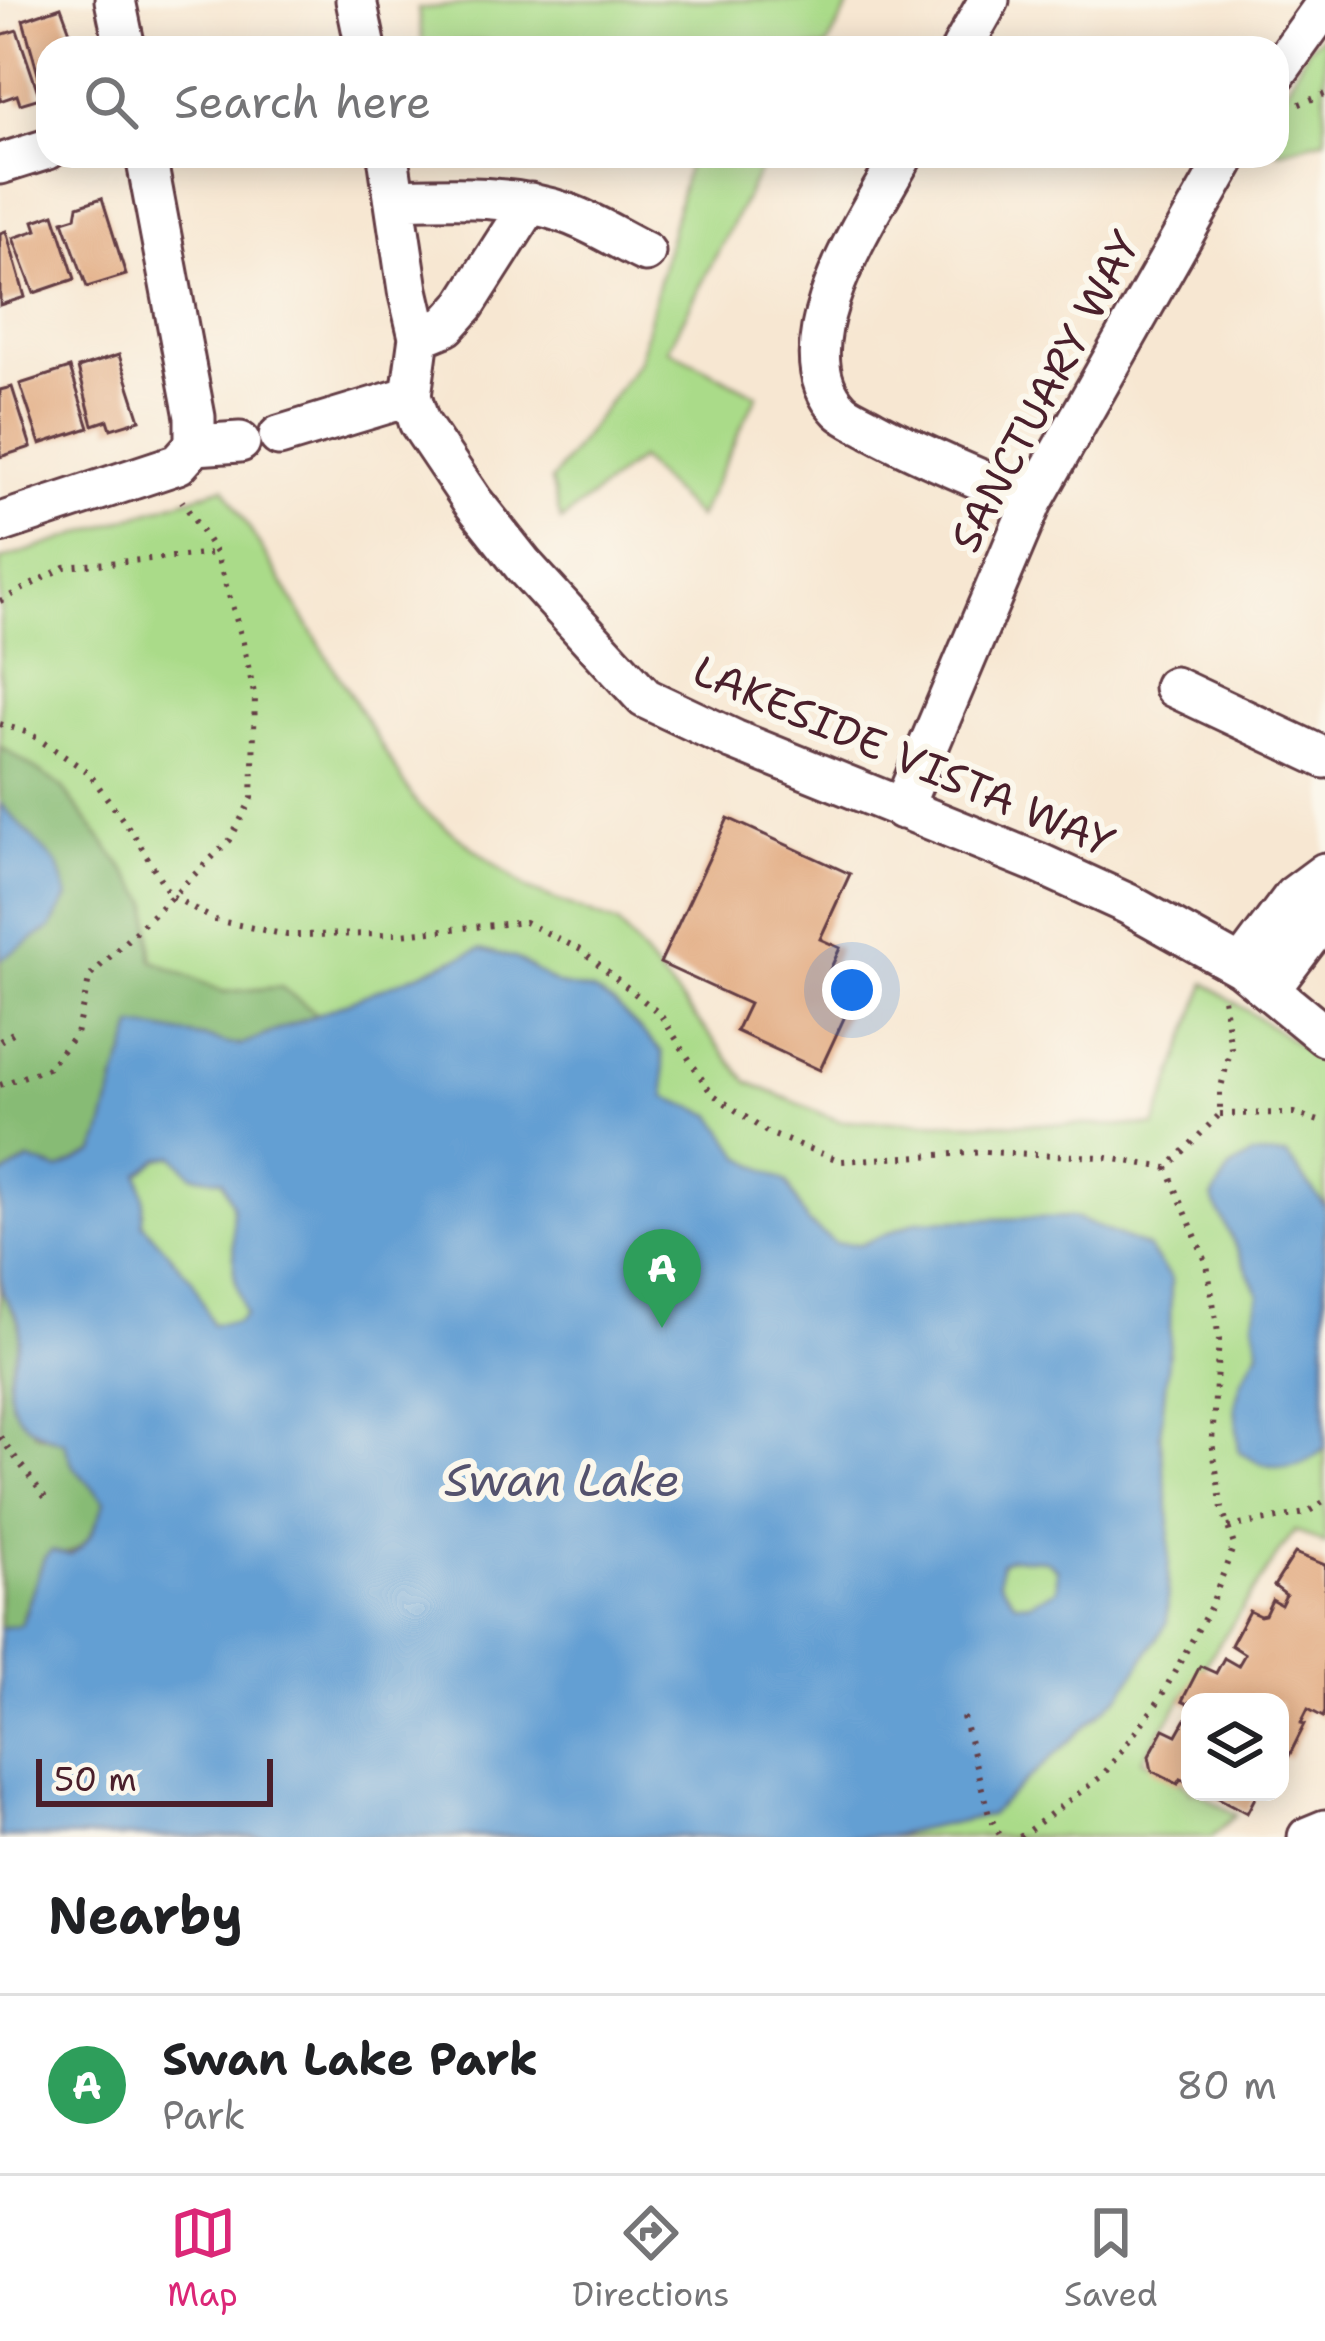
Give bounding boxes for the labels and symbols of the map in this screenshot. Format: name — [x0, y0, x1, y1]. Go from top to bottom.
street label: SANCTUARY WAY — [937, 221, 1153, 561]
street label: LAKESIDE VISTA WAY — [685, 642, 1123, 870]
your location — [822, 960, 882, 1020]
pin: A — [623, 1229, 701, 1328]
water label: Swan Lake — [444, 1450, 680, 1510]
scale bar — [36, 1753, 273, 1806]

